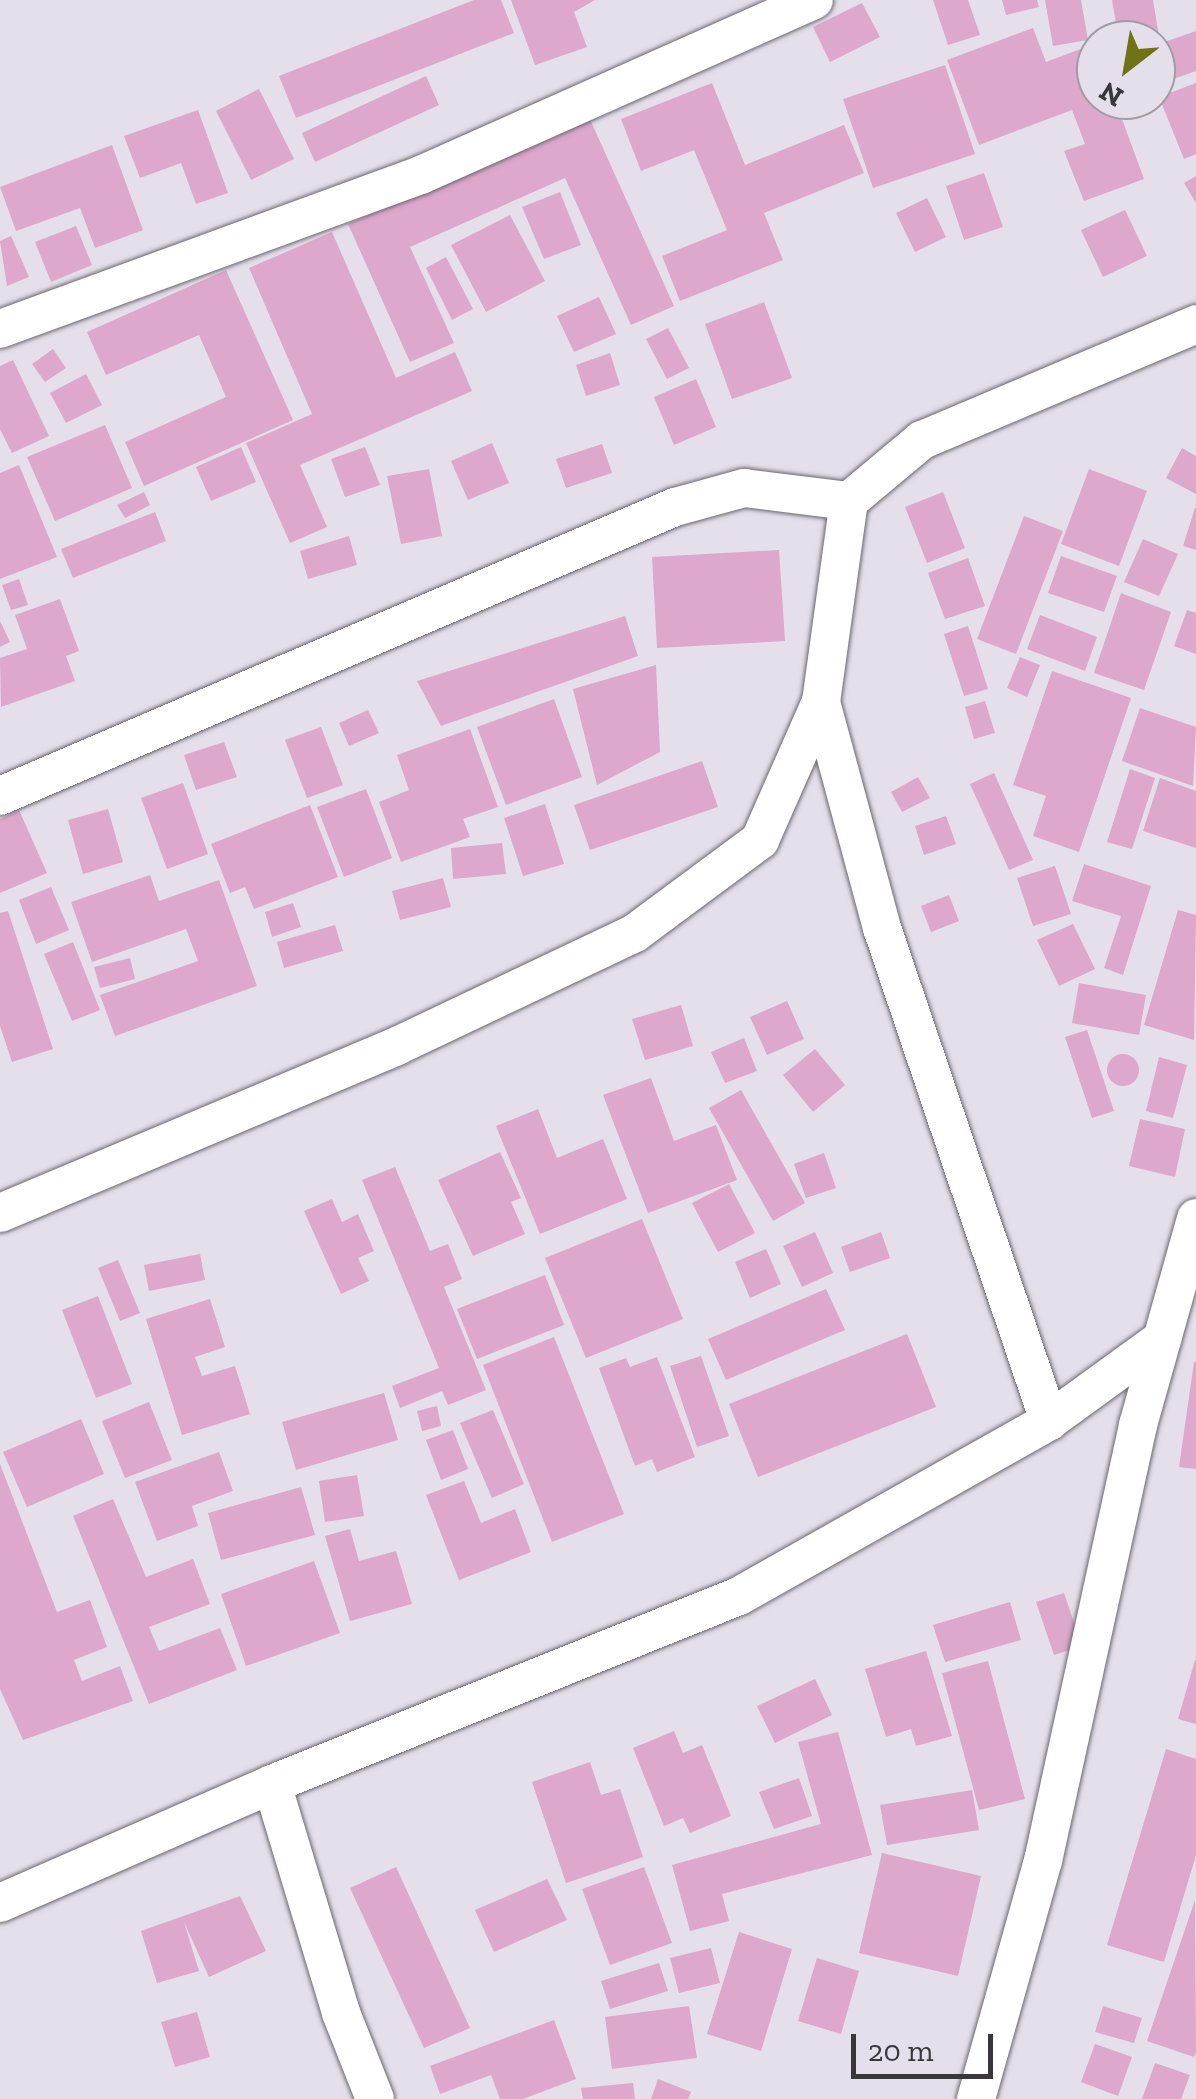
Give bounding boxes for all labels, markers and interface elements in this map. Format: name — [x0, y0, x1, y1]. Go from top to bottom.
north arrow — [1076, 20, 1176, 120]
text: N — [1094, 75, 1129, 114]
scale bar — [856, 2014, 998, 2076]
text: 20 m — [868, 2033, 933, 2069]

